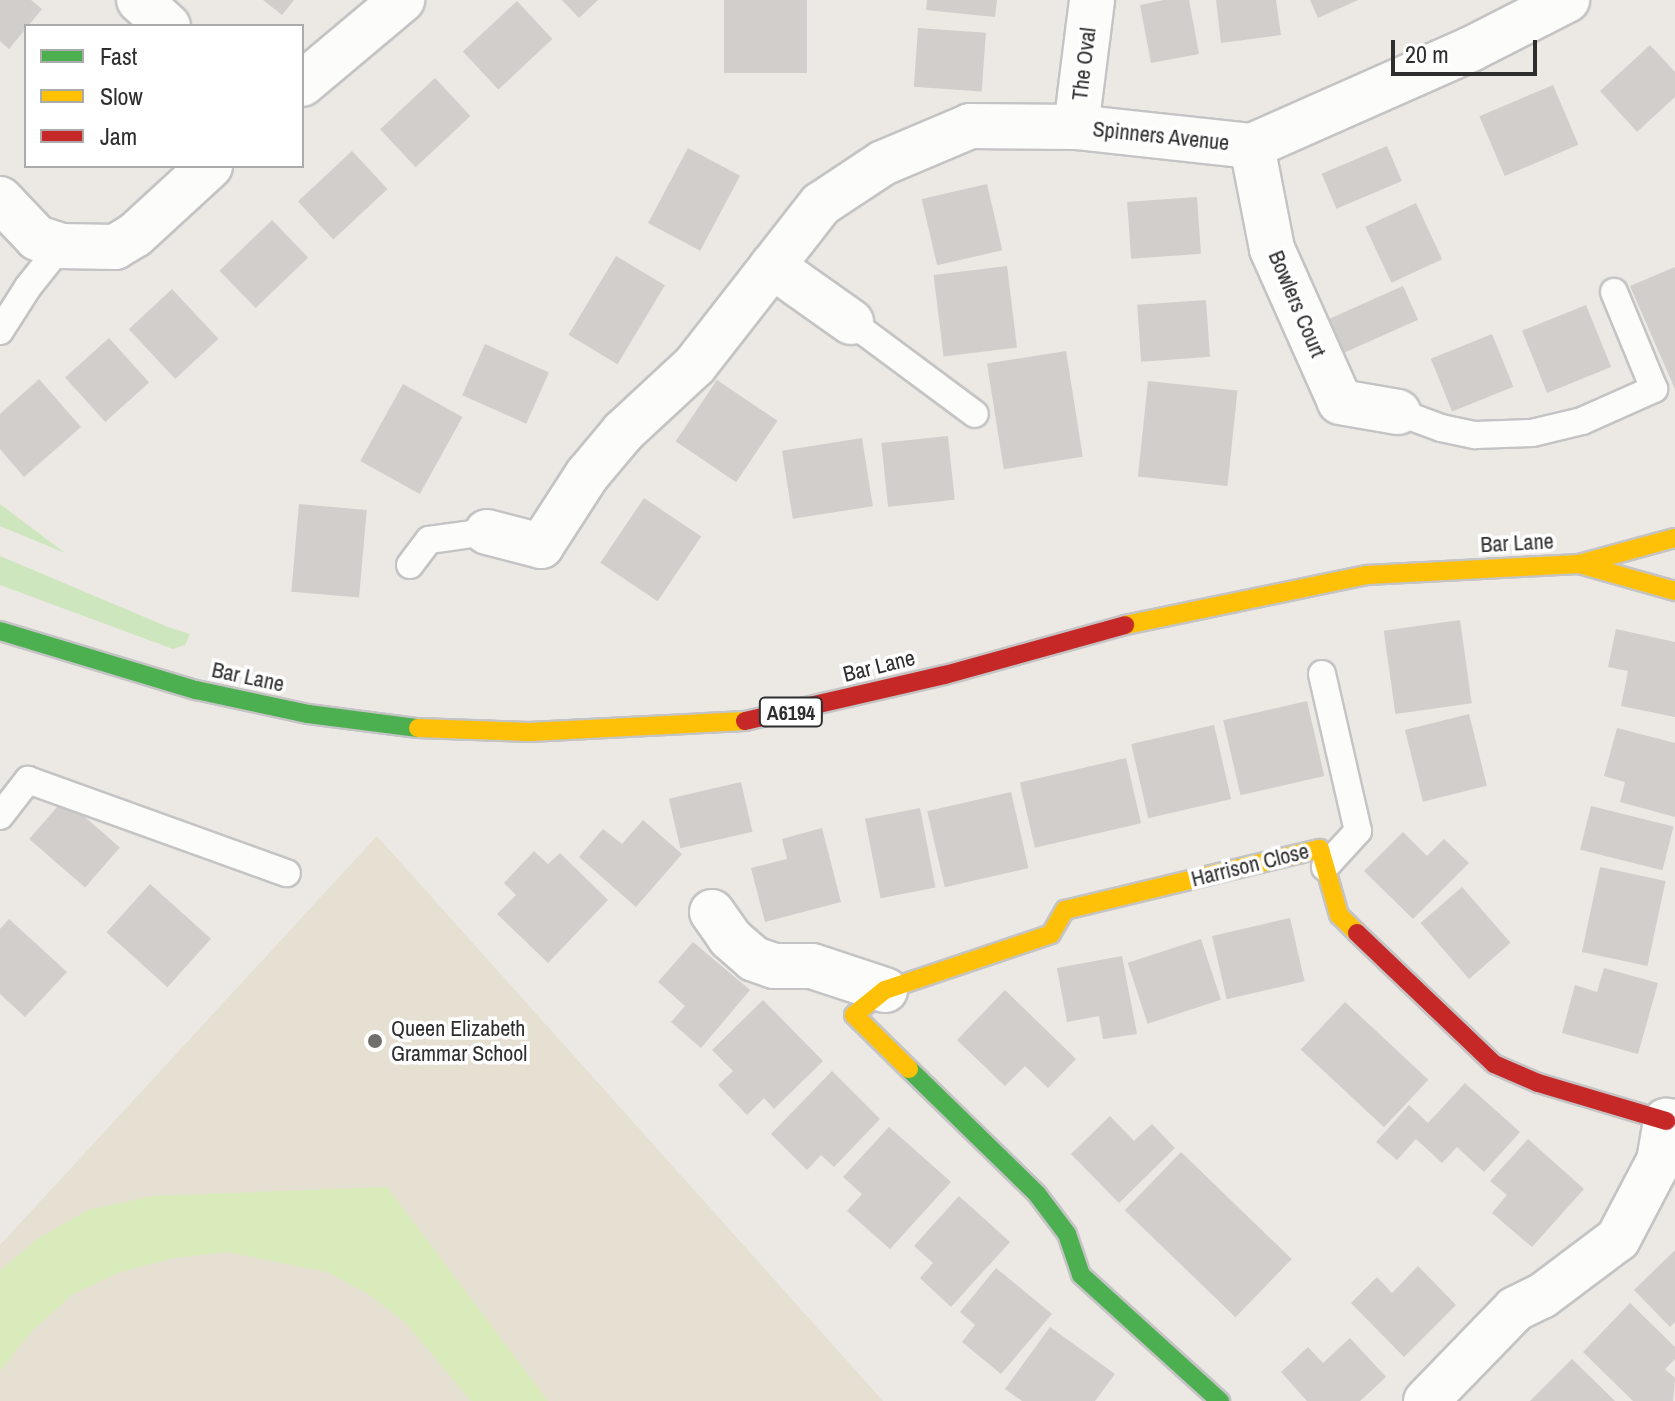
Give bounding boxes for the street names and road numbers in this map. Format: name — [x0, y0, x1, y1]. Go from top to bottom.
street label: The Oval — [1066, 26, 1102, 102]
street label: Spinners Avenue — [1091, 116, 1231, 156]
street label: Bowlers Court — [1263, 247, 1331, 361]
street label: Bar Lane — [1480, 528, 1554, 558]
street label: Bar Lane — [840, 644, 918, 688]
street label: Bar Lane — [209, 656, 287, 698]
road number: A6194 — [757, 696, 825, 728]
street label: Harrison Close — [1188, 838, 1312, 892]

